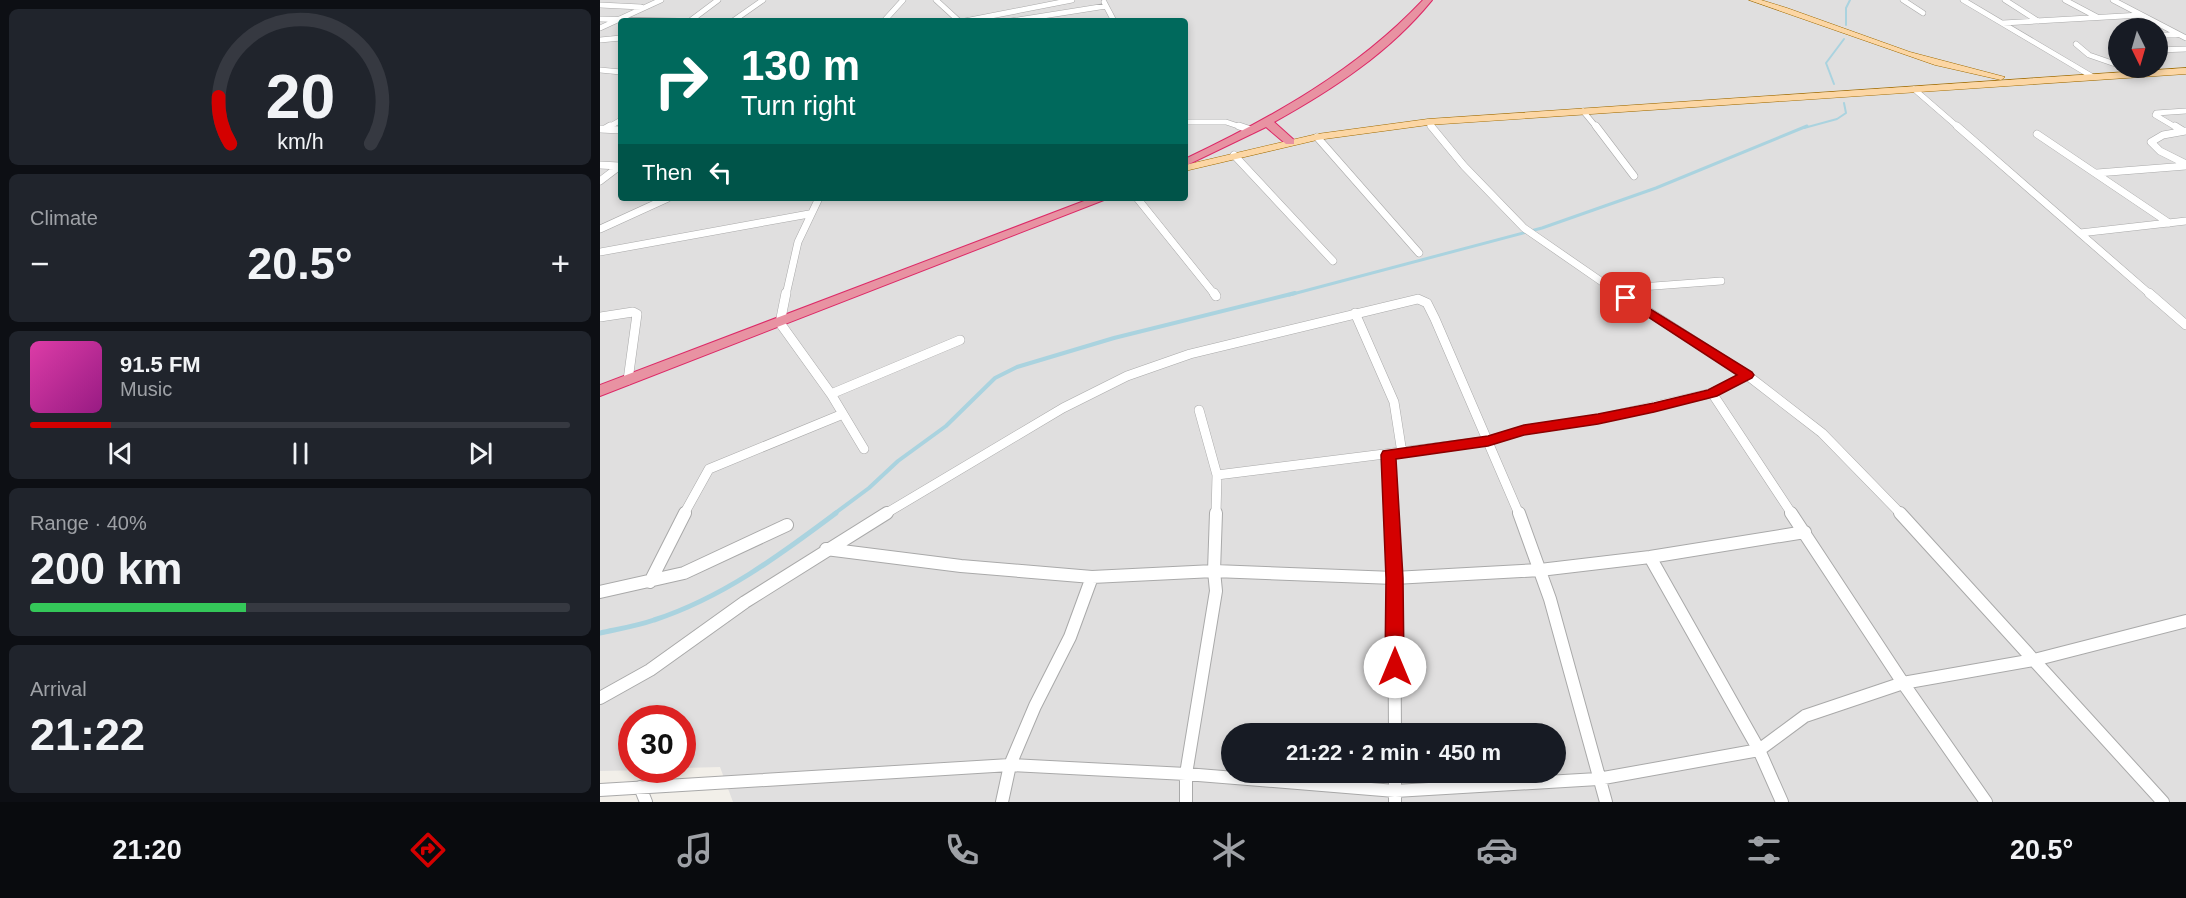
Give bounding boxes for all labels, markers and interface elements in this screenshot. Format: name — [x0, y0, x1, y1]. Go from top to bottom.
north arrow — [2108, 18, 2168, 78]
map controls — [2108, 18, 2168, 78]
icon: right — [642, 42, 720, 120]
text: 130 m — [741, 42, 860, 89]
text: 20 — [265, 62, 335, 131]
text: Turn right — [741, 91, 856, 121]
text: km/h — [277, 130, 323, 154]
icon: left — [704, 156, 737, 189]
text: Then — [642, 160, 692, 185]
text: Climate — [30, 207, 98, 229]
text: 20.5° — [247, 238, 353, 289]
text: − — [30, 245, 49, 282]
text: + — [551, 245, 570, 282]
pin — [1600, 272, 1651, 323]
icon: arrive — [1609, 281, 1642, 314]
text: 91.5 FM — [120, 352, 201, 377]
text: Music — [120, 378, 172, 400]
icon: previous — [104, 437, 137, 470]
icon: pause — [284, 437, 317, 470]
icon: next — [464, 437, 497, 470]
text: Range · 40% — [30, 512, 147, 534]
text: 200 km — [30, 543, 183, 594]
position arrow — [1363, 635, 1427, 699]
text: Arrival — [30, 678, 87, 700]
speed limit sign: 30 — [618, 705, 696, 783]
text: 21:22 — [30, 709, 145, 760]
text: 21:22 · 2 min · 450 m — [1286, 740, 1501, 765]
icon: directions — [407, 829, 449, 871]
icon: music — [674, 829, 716, 871]
icon: phone — [941, 829, 983, 871]
icon: climate — [1208, 829, 1250, 871]
icon: car — [1476, 829, 1518, 871]
icon: filters — [1743, 829, 1785, 871]
text: 21:20 — [113, 835, 182, 865]
text: 20.5° — [2010, 835, 2073, 865]

